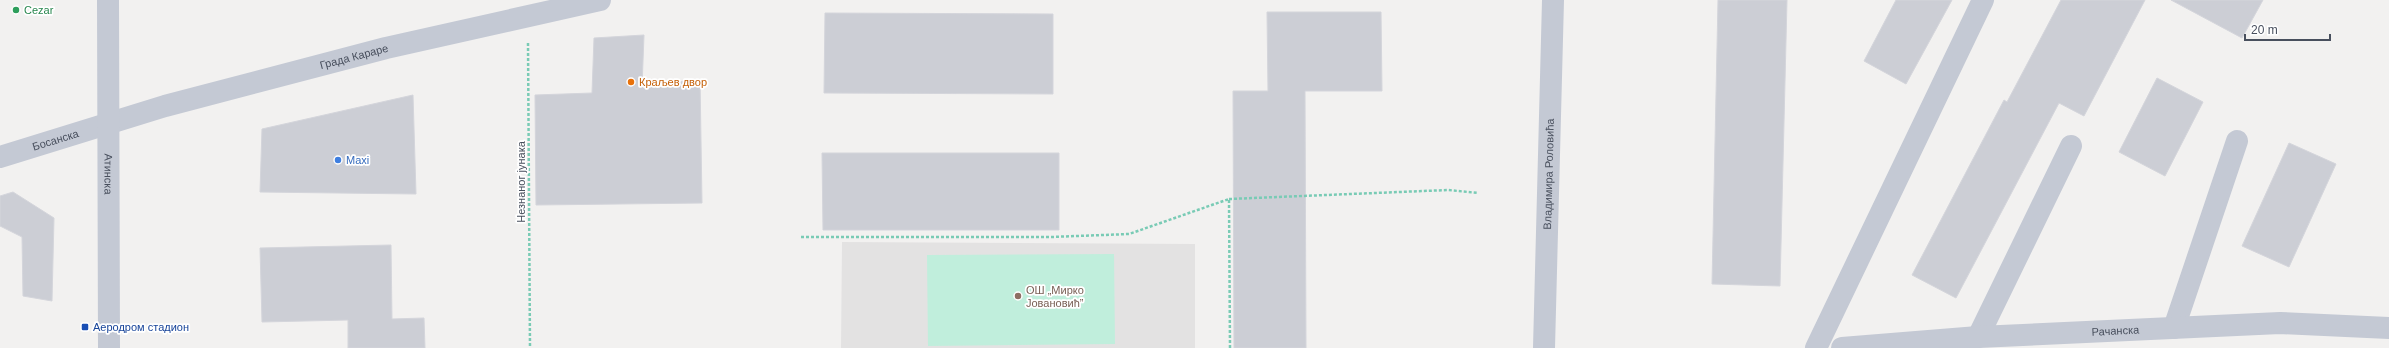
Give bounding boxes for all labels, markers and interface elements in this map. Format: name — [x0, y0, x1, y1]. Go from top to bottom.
place label: Cezar — [24, 4, 54, 16]
marker: Cezar — [11, 5, 21, 15]
scale bar — [2245, 16, 2330, 42]
text: 20 m — [2251, 23, 2278, 37]
street label: Града Караре — [318, 42, 389, 71]
place label: Краљев двор — [639, 76, 707, 88]
marker: Краљев двор — [626, 77, 636, 87]
street label: Владимира Роловића — [1541, 117, 1556, 230]
street label: Босанска — [31, 127, 81, 153]
street label: Незнаног јунака — [515, 140, 527, 223]
street label: Атинска — [102, 153, 115, 195]
place label: Maxi — [346, 154, 369, 166]
marker: Maxi — [333, 155, 343, 165]
place label: ОШ „Мирко Јовановић” — [1026, 284, 1084, 309]
marker: ОШ „Мирко Јовановић” — [1013, 291, 1023, 301]
place label: Аеродром стадион — [93, 321, 189, 333]
marker: Аеродром стадион — [80, 322, 90, 332]
street label: Рачанска — [2091, 323, 2140, 338]

